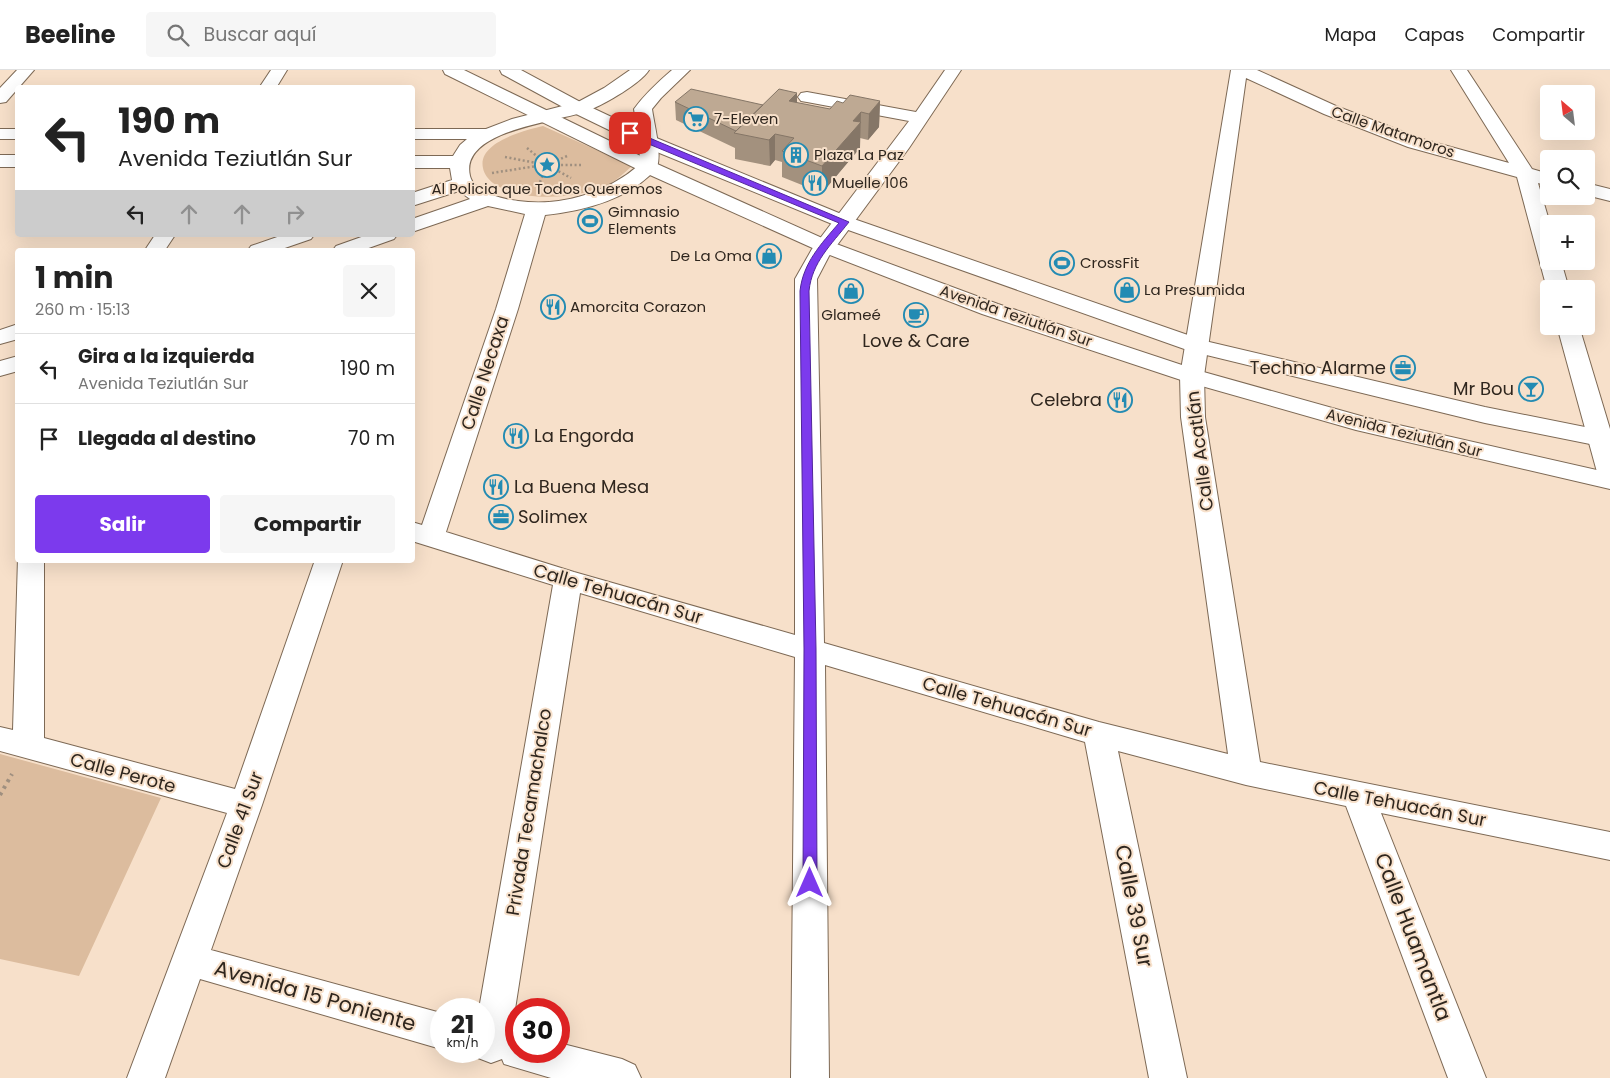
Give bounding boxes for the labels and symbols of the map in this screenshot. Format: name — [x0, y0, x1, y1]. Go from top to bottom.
north arrow — [1540, 85, 1595, 140]
street label: Calle Matamoros — [1329, 101, 1458, 163]
supermarket icon: 7-Eleven — [683, 106, 709, 132]
place label: 7-Eleven — [714, 108, 778, 129]
pin — [609, 112, 651, 154]
building icon: Plaza La Paz — [783, 142, 809, 168]
place label: Plaza La Paz — [814, 144, 904, 165]
place icon: Al Policia que Todos Queremos — [534, 152, 560, 178]
restaurant icon: Muelle 106 — [802, 170, 828, 196]
place label: Muelle 106 — [832, 172, 908, 193]
place label: Al Policia que Todos Queremos — [431, 178, 663, 199]
place label: Gimnasio Elements — [608, 201, 680, 239]
sports icon: Gimnasio Elements — [577, 208, 603, 234]
shop icon: De La Oma — [756, 243, 782, 269]
place label: De La Oma — [670, 245, 752, 266]
sports icon: CrossFit — [1049, 250, 1075, 276]
place label: CrossFit — [1080, 252, 1139, 273]
shop icon: La Presumida — [1114, 277, 1140, 303]
shop icon: Glameé — [838, 278, 864, 304]
place label: La Presumida — [1144, 279, 1245, 300]
street label: Avenida Teziutlán Sur — [937, 280, 1096, 352]
restaurant icon: Amorcita Corazon — [540, 294, 566, 320]
place label: Amorcita Corazon — [570, 296, 706, 317]
cafe icon: Love & Care — [903, 302, 929, 328]
place label: Glameé — [821, 304, 881, 325]
street label: Calle Necaxa — [454, 313, 515, 433]
place label: Love & Care — [862, 328, 970, 353]
place label: Techno Alarme — [1250, 355, 1386, 380]
office icon: Techno Alarme — [1390, 355, 1416, 381]
place label: Mr Bou — [1453, 376, 1514, 401]
bar icon: Mr Bou — [1518, 376, 1544, 402]
place label: Celebra — [1030, 387, 1102, 412]
restaurant icon: Celebra — [1107, 387, 1133, 413]
street label: Calle Acatlán — [1180, 390, 1219, 513]
street label: Avenida Teziutlán Sur — [1324, 403, 1485, 462]
restaurant icon: La Engorda — [503, 423, 529, 449]
place label: La Engorda — [534, 423, 634, 448]
restaurant icon: La Buena Mesa — [483, 474, 509, 500]
place label: La Buena Mesa — [514, 474, 649, 499]
office icon: Solimex — [488, 504, 514, 530]
place label: Solimex — [518, 504, 588, 529]
street label: Calle Tehuacán Sur — [530, 557, 706, 630]
street label: Calle Tehuacán Sur — [919, 670, 1095, 743]
street label: Privada Tecamachalco — [500, 707, 557, 917]
street label: Calle Perote — [68, 746, 179, 799]
street label: Calle 41 Sur — [210, 768, 269, 872]
street label: Calle Tehuacán Sur — [1312, 775, 1489, 833]
street label: Calle 39 Sur — [1108, 842, 1161, 970]
street label: Calle Huamantla — [1368, 849, 1459, 1025]
position arrow — [783, 856, 835, 908]
street label: Avenida 15 Poniente — [211, 953, 419, 1038]
speed limit sign: 30 — [505, 998, 570, 1063]

